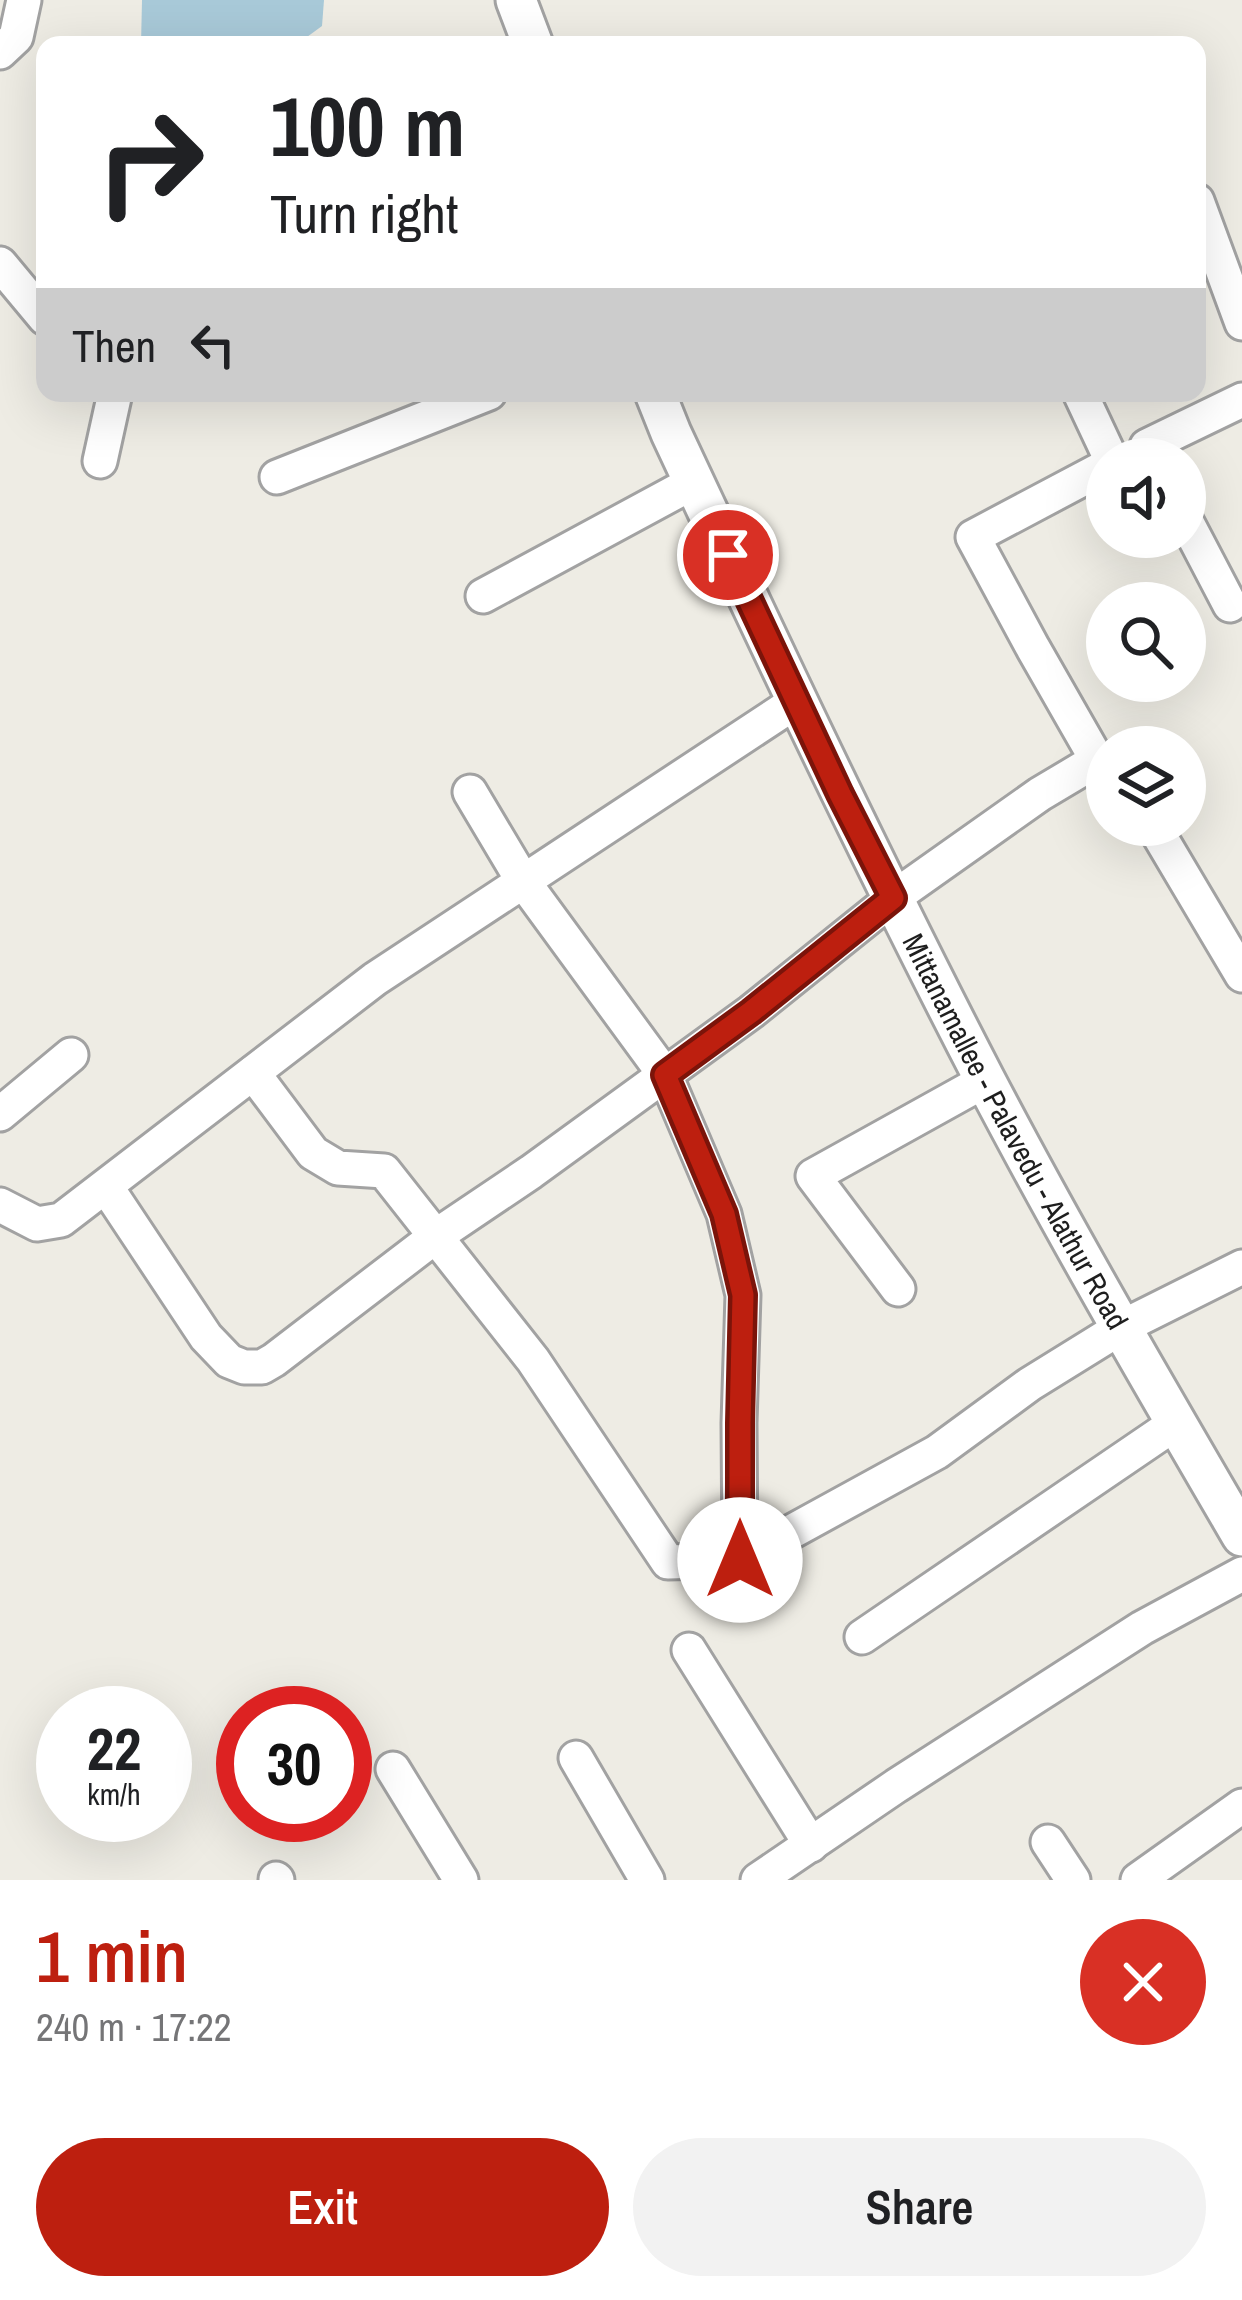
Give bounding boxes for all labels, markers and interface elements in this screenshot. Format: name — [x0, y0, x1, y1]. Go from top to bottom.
text: 100 m — [270, 69, 465, 182]
icon: right — [72, 84, 228, 240]
text: Turn right — [270, 177, 458, 250]
icon: left — [180, 312, 246, 378]
text: Then — [72, 315, 156, 376]
map controls — [1086, 438, 1206, 846]
button: sound — [1086, 438, 1206, 558]
pin — [677, 504, 779, 606]
icon: arrive — [695, 522, 761, 588]
button: search — [1086, 582, 1206, 702]
button: layers — [1086, 726, 1206, 846]
street label: Mittanamallee - Palavedu - Alathur Road — [894, 927, 1138, 1336]
position arrow — [677, 1497, 803, 1623]
speed limit sign: 30 — [216, 1686, 372, 1842]
text: 22 — [87, 1708, 141, 1789]
text: km/h — [87, 1774, 141, 1814]
text: 1 min — [36, 1907, 188, 2004]
button: close — [1080, 1919, 1206, 2045]
text: 240 m · 17:22 — [36, 2001, 232, 2053]
button: Exit — [36, 2138, 609, 2276]
button: Share — [633, 2138, 1206, 2276]

